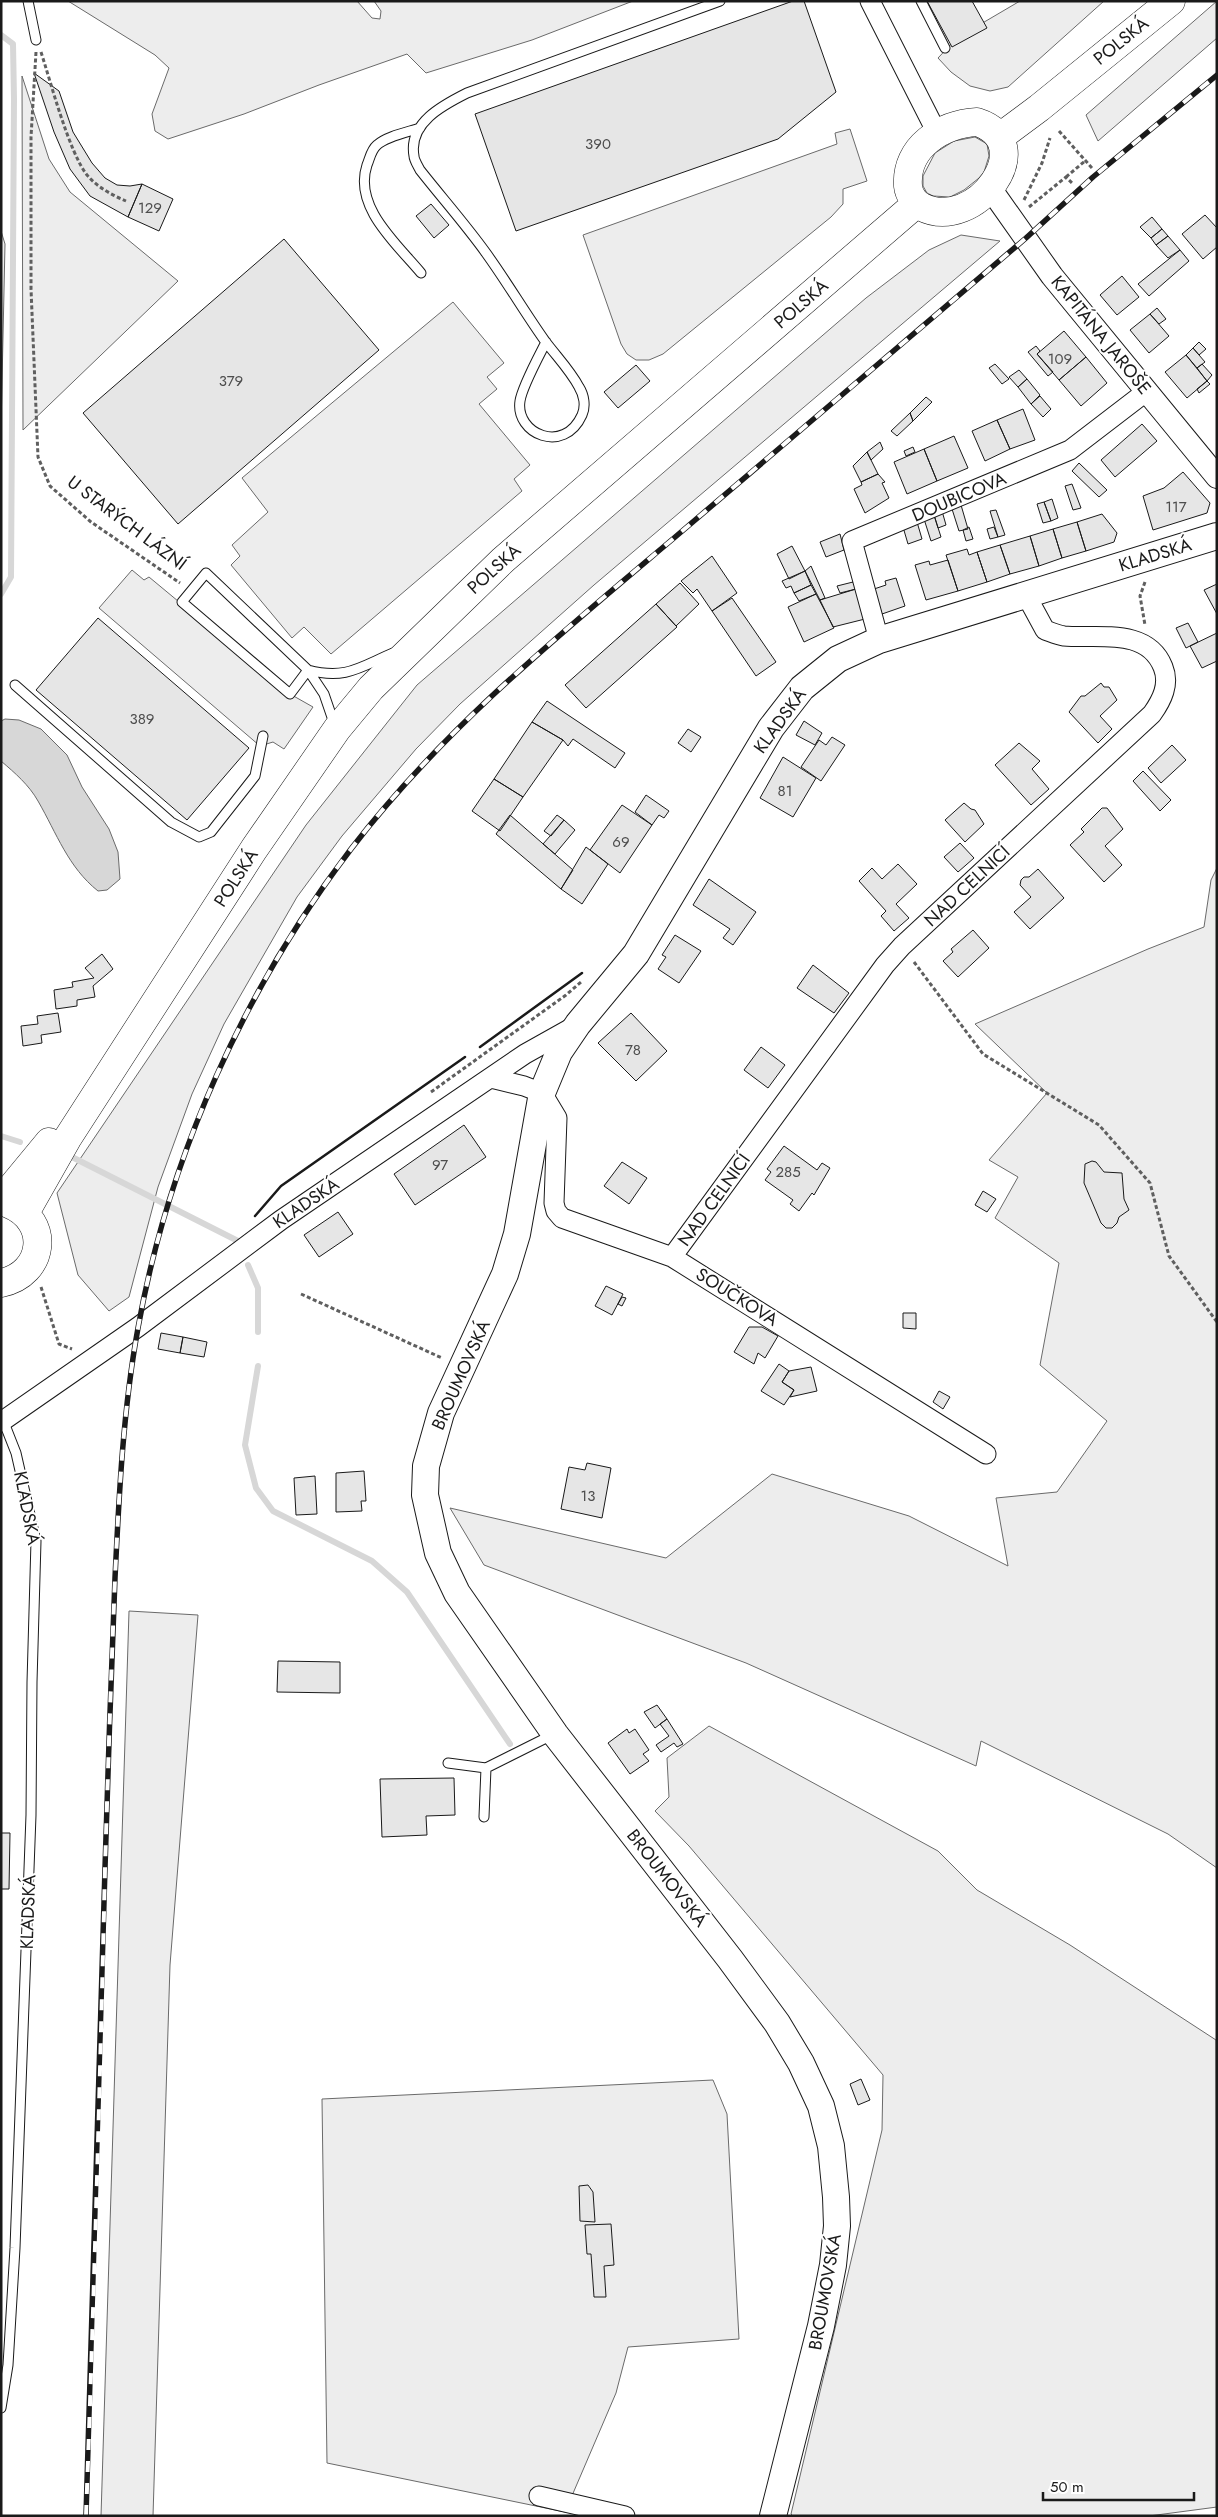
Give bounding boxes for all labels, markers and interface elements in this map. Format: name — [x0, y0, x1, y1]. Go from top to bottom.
street label: POLSKÁ — [1088, 11, 1154, 71]
house number: 390 — [585, 133, 611, 155]
house number: 129 — [138, 197, 162, 219]
street label: KAPITÁNA JAROŠE — [1045, 270, 1157, 400]
street label: POLSKÁ — [768, 273, 834, 335]
house number: 109 — [1048, 348, 1072, 370]
house number: 379 — [219, 370, 243, 392]
street label: DOUBICOVA — [908, 465, 1010, 529]
street label: U STARÝCH LÁZNÍ — [62, 469, 193, 577]
house number: 117 — [1165, 496, 1187, 518]
street label: KLADSKÁ — [1115, 532, 1195, 578]
street label: POLSKÁ — [461, 538, 527, 600]
street label: KLADSKÁ — [747, 683, 813, 759]
house number: 389 — [129, 708, 155, 730]
house number: 81 — [778, 780, 792, 802]
house number: 69 — [612, 831, 630, 853]
street label: NAD CELNICÍ — [918, 839, 1016, 933]
street label: POLSKÁ — [208, 844, 264, 912]
house number: 78 — [625, 1039, 641, 1061]
street label: NAD CELNICÍ — [671, 1148, 757, 1252]
house number: 97 — [432, 1154, 448, 1176]
house number: 285 — [775, 1161, 801, 1183]
street label: KLADSKÁ — [268, 1171, 344, 1235]
street label: SOUČKOVA — [691, 1261, 783, 1333]
street label: BROUMOVSKÁ — [425, 1316, 497, 1434]
street label: KLADSKÁ — [7, 1469, 47, 1547]
house number: 13 — [581, 1485, 595, 1507]
street label: BROUMOVSKÁ — [621, 1824, 714, 1932]
street label: KLADSKÁ — [14, 1874, 42, 1950]
street label: BROUMOVSKÁ — [802, 2232, 848, 2352]
scale bar — [1043, 2470, 1194, 2502]
text: 50 m — [1050, 2476, 1084, 2498]

